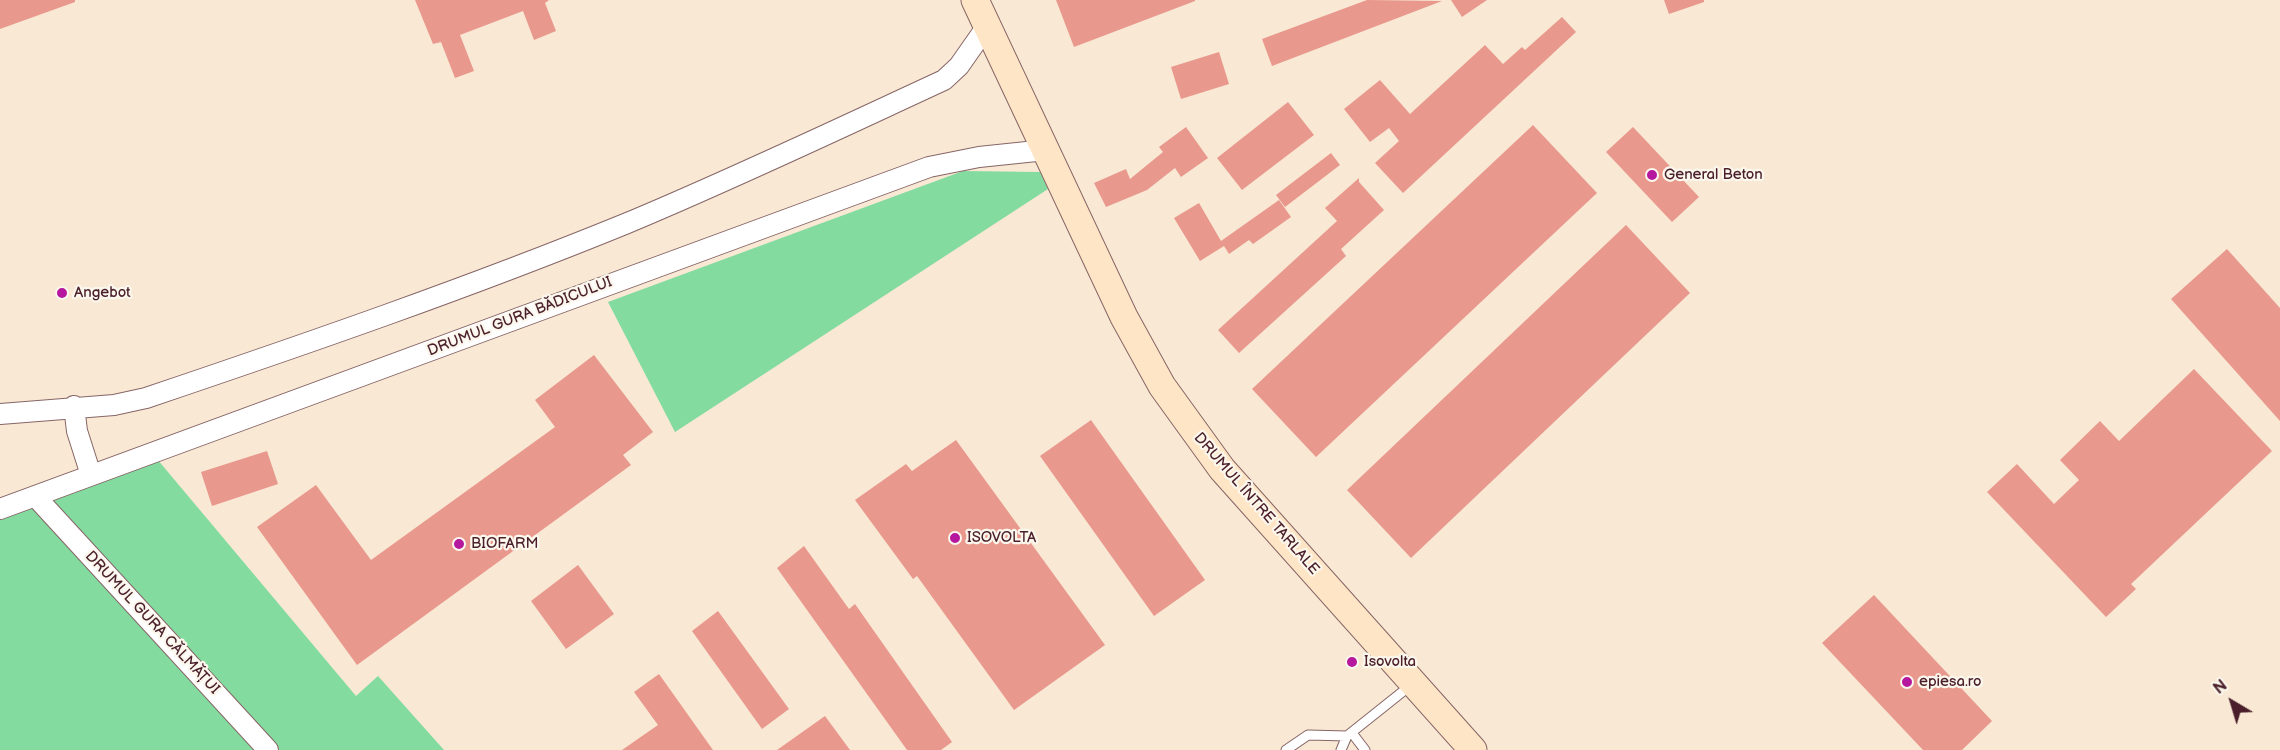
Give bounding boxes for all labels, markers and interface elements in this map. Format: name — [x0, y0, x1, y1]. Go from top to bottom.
place label: General Beton — [1664, 166, 1763, 184]
marker: General Beton — [1645, 168, 1659, 182]
street label: DRUMUL GURA BĂDICULUI — [425, 273, 615, 361]
place label: Angebot — [74, 284, 131, 302]
marker: Angebot — [55, 286, 69, 300]
street label: DRUMUL ÎNTRE TARLALE — [1190, 429, 1322, 579]
place label: ISOVOLTA — [967, 529, 1036, 547]
marker: ISOVOLTA — [948, 531, 962, 545]
place label: BIOFARM — [471, 535, 538, 553]
marker: BIOFARM — [452, 537, 466, 551]
street label: DRUMUL GURA CĂLMĂȚUI — [81, 548, 223, 698]
place label: Isovolta — [1364, 653, 1416, 671]
marker: Isovolta — [1345, 655, 1359, 669]
north arrow — [2202, 672, 2262, 732]
place label: epiesa.ro — [1919, 673, 1981, 691]
marker: epiesa.ro — [1900, 675, 1914, 689]
text: N — [2210, 676, 2231, 699]

